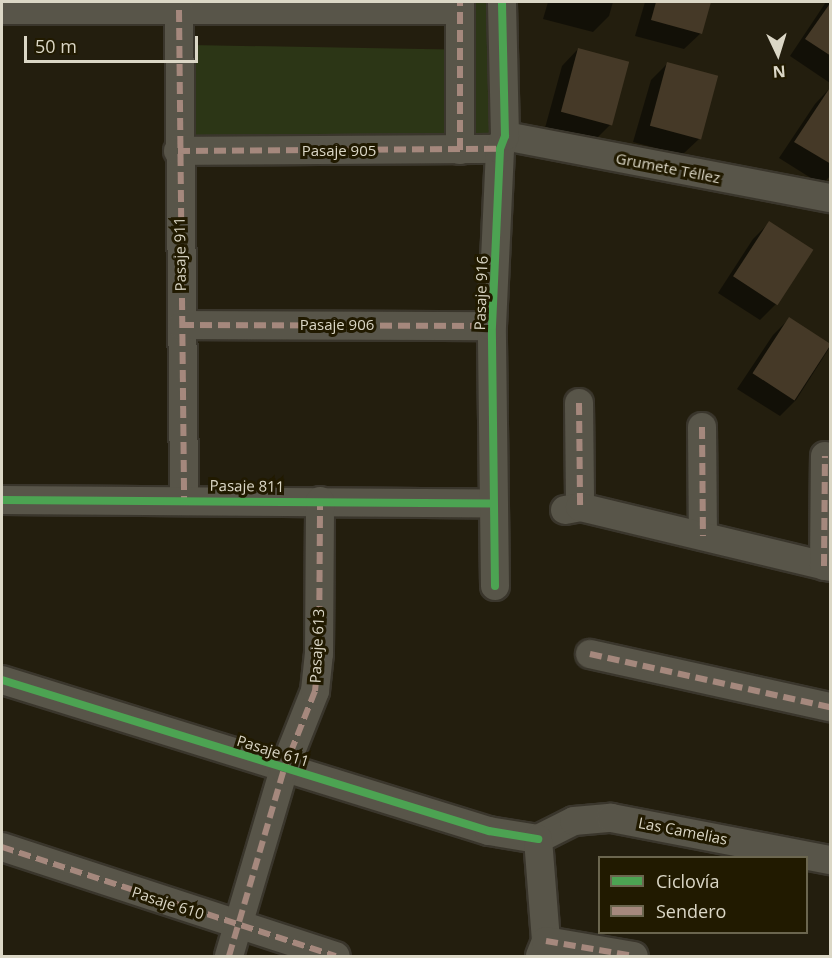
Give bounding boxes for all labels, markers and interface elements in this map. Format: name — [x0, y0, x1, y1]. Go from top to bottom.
scale bar — [27, 24, 201, 62]
north arrow — [748, 24, 808, 84]
text: 50 m — [35, 34, 77, 58]
text: N — [772, 61, 787, 83]
street label: Pasaje 905 — [302, 142, 376, 160]
street label: Grumete Téllez — [614, 149, 722, 187]
street label: Pasaje 911 — [170, 217, 190, 291]
street label: Pasaje 916 — [471, 255, 491, 331]
street label: Pasaje 906 — [300, 316, 374, 334]
street label: Pasaje 811 — [210, 476, 284, 496]
street label: Pasaje 613 — [306, 608, 328, 684]
street label: Pasaje 611 — [235, 731, 311, 771]
street label: Las Camelias — [637, 814, 729, 848]
legend — [598, 856, 808, 934]
text: Ciclovía — [656, 869, 719, 893]
street label: Pasaje 610 — [130, 883, 206, 923]
text: Sendero — [656, 899, 726, 923]

